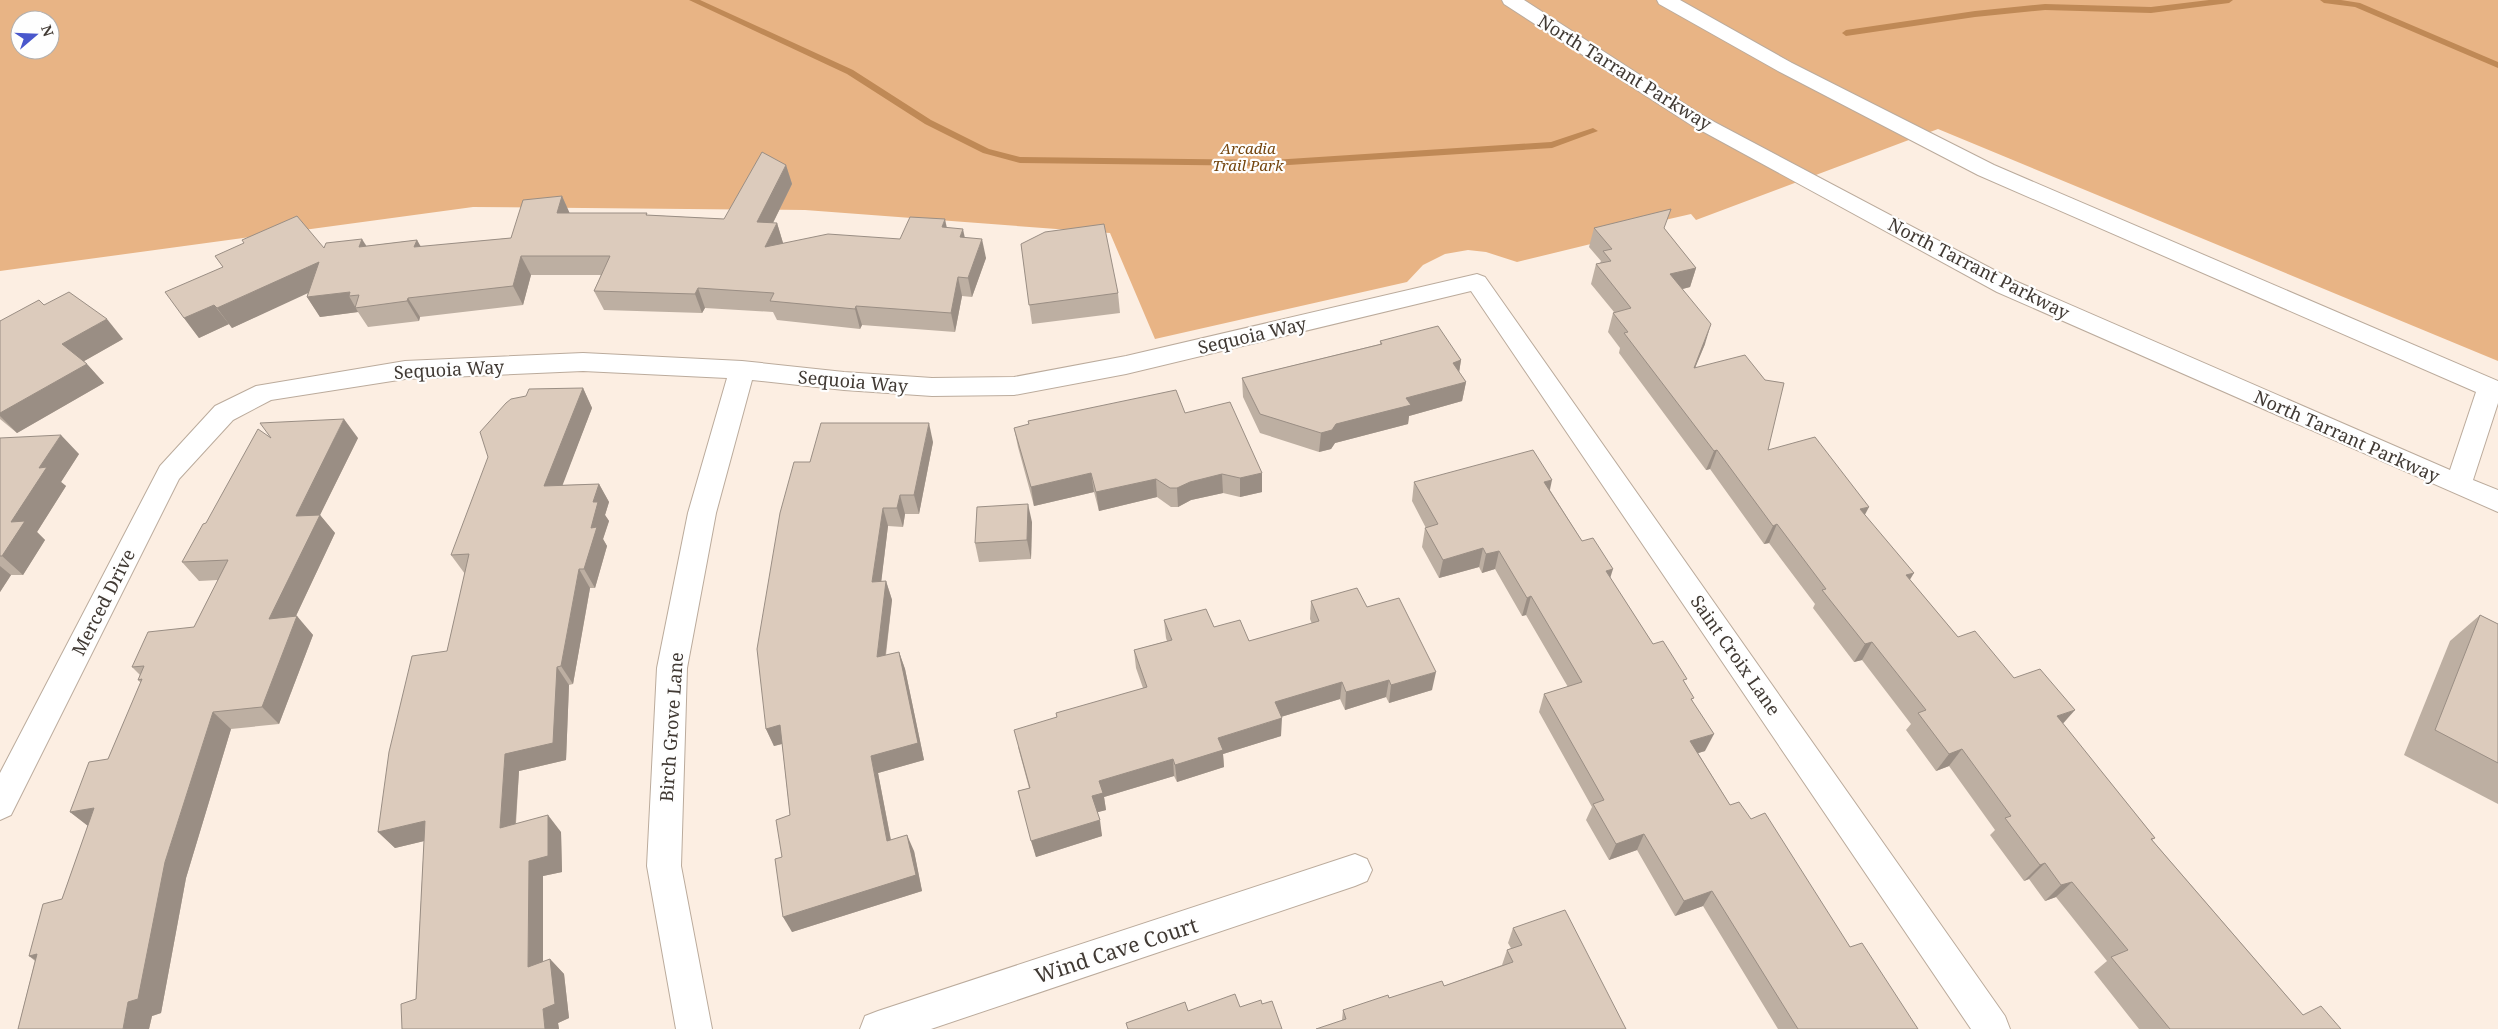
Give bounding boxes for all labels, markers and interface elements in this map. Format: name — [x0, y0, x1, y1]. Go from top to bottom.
street label: North Tarrant Parkway — [1534, 9, 1717, 136]
north arrow — [10, 10, 60, 60]
text: N — [37, 22, 59, 39]
park label: Arcadia Trail Park — [1212, 138, 1284, 175]
street label: North Tarrant Parkway — [1884, 212, 2075, 325]
street label: Sequoia Way — [1196, 311, 1309, 359]
street label: Sequoia Way — [393, 354, 506, 384]
street label: Sequoia Way — [797, 364, 910, 398]
street label: North Tarrant Parkway — [2251, 384, 2444, 488]
street label: Merced Drive — [66, 545, 140, 659]
street label: Saint Croix Lane — [1686, 590, 1786, 720]
street label: Birch Grove Lane — [654, 651, 688, 803]
street label: Wind Cave Court — [1031, 910, 1201, 990]

